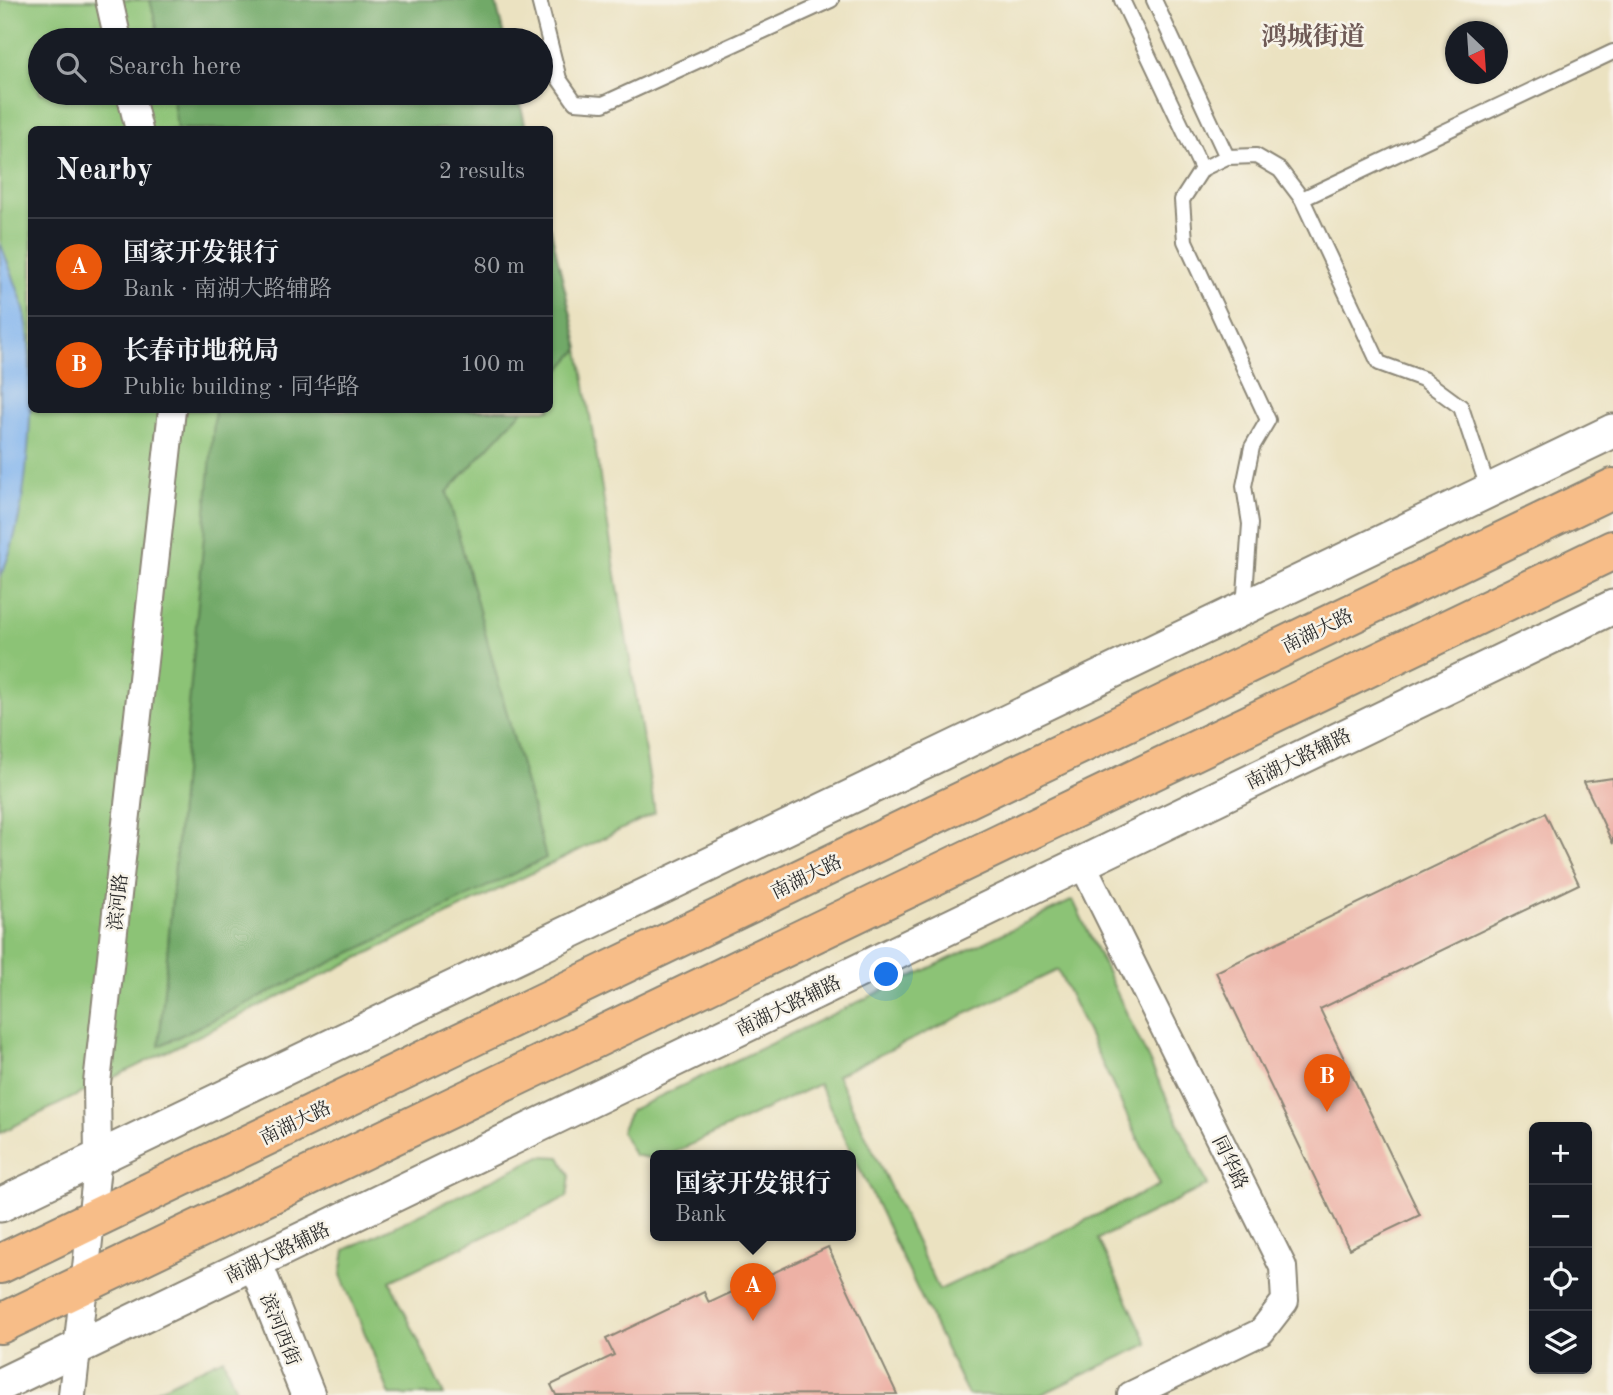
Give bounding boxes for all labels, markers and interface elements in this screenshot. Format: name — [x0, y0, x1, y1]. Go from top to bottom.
north arrow — [1445, 21, 1508, 84]
district label: 鸿城街道 — [1261, 22, 1365, 51]
search box — [28, 28, 553, 105]
icon: search — [52, 48, 90, 86]
text: Search here — [108, 54, 241, 80]
text: Nearby — [56, 156, 153, 186]
text: 2 results — [439, 160, 525, 183]
text: 国家开发银行 — [123, 241, 279, 267]
text: A — [70, 255, 88, 278]
text: 80 m — [474, 255, 525, 278]
text: Bank · 南湖大路辅路 — [123, 278, 332, 301]
text: 长春市地税局 — [123, 339, 279, 365]
text: B — [71, 353, 87, 376]
text: 100 m — [460, 353, 525, 376]
text: Public building · 同华路 — [123, 376, 359, 399]
street label: 南湖大路 — [1278, 604, 1356, 657]
street label: 南湖大路辅路 — [1242, 724, 1354, 794]
street label: 南湖大路 — [767, 850, 845, 903]
street label: 滨河路 — [104, 873, 132, 932]
your location — [869, 957, 903, 991]
street label: 南湖大路辅路 — [732, 971, 844, 1041]
pin: B — [1304, 1054, 1350, 1112]
street label: 南湖大路 — [256, 1096, 334, 1149]
map controls — [1529, 1122, 1592, 1374]
button: + — [1529, 1122, 1592, 1185]
street label: 同华路 — [1208, 1132, 1252, 1193]
popup — [650, 1150, 856, 1241]
text: 国家开发银行 — [675, 1172, 831, 1198]
button: − — [1529, 1185, 1592, 1248]
text: Bank — [675, 1203, 727, 1226]
street label: 南湖大路辅路 — [221, 1218, 333, 1288]
button: locate — [1529, 1248, 1592, 1311]
pin: A — [730, 1263, 776, 1321]
street label: 滨河西街 — [256, 1290, 305, 1369]
button: layers — [1529, 1311, 1592, 1374]

